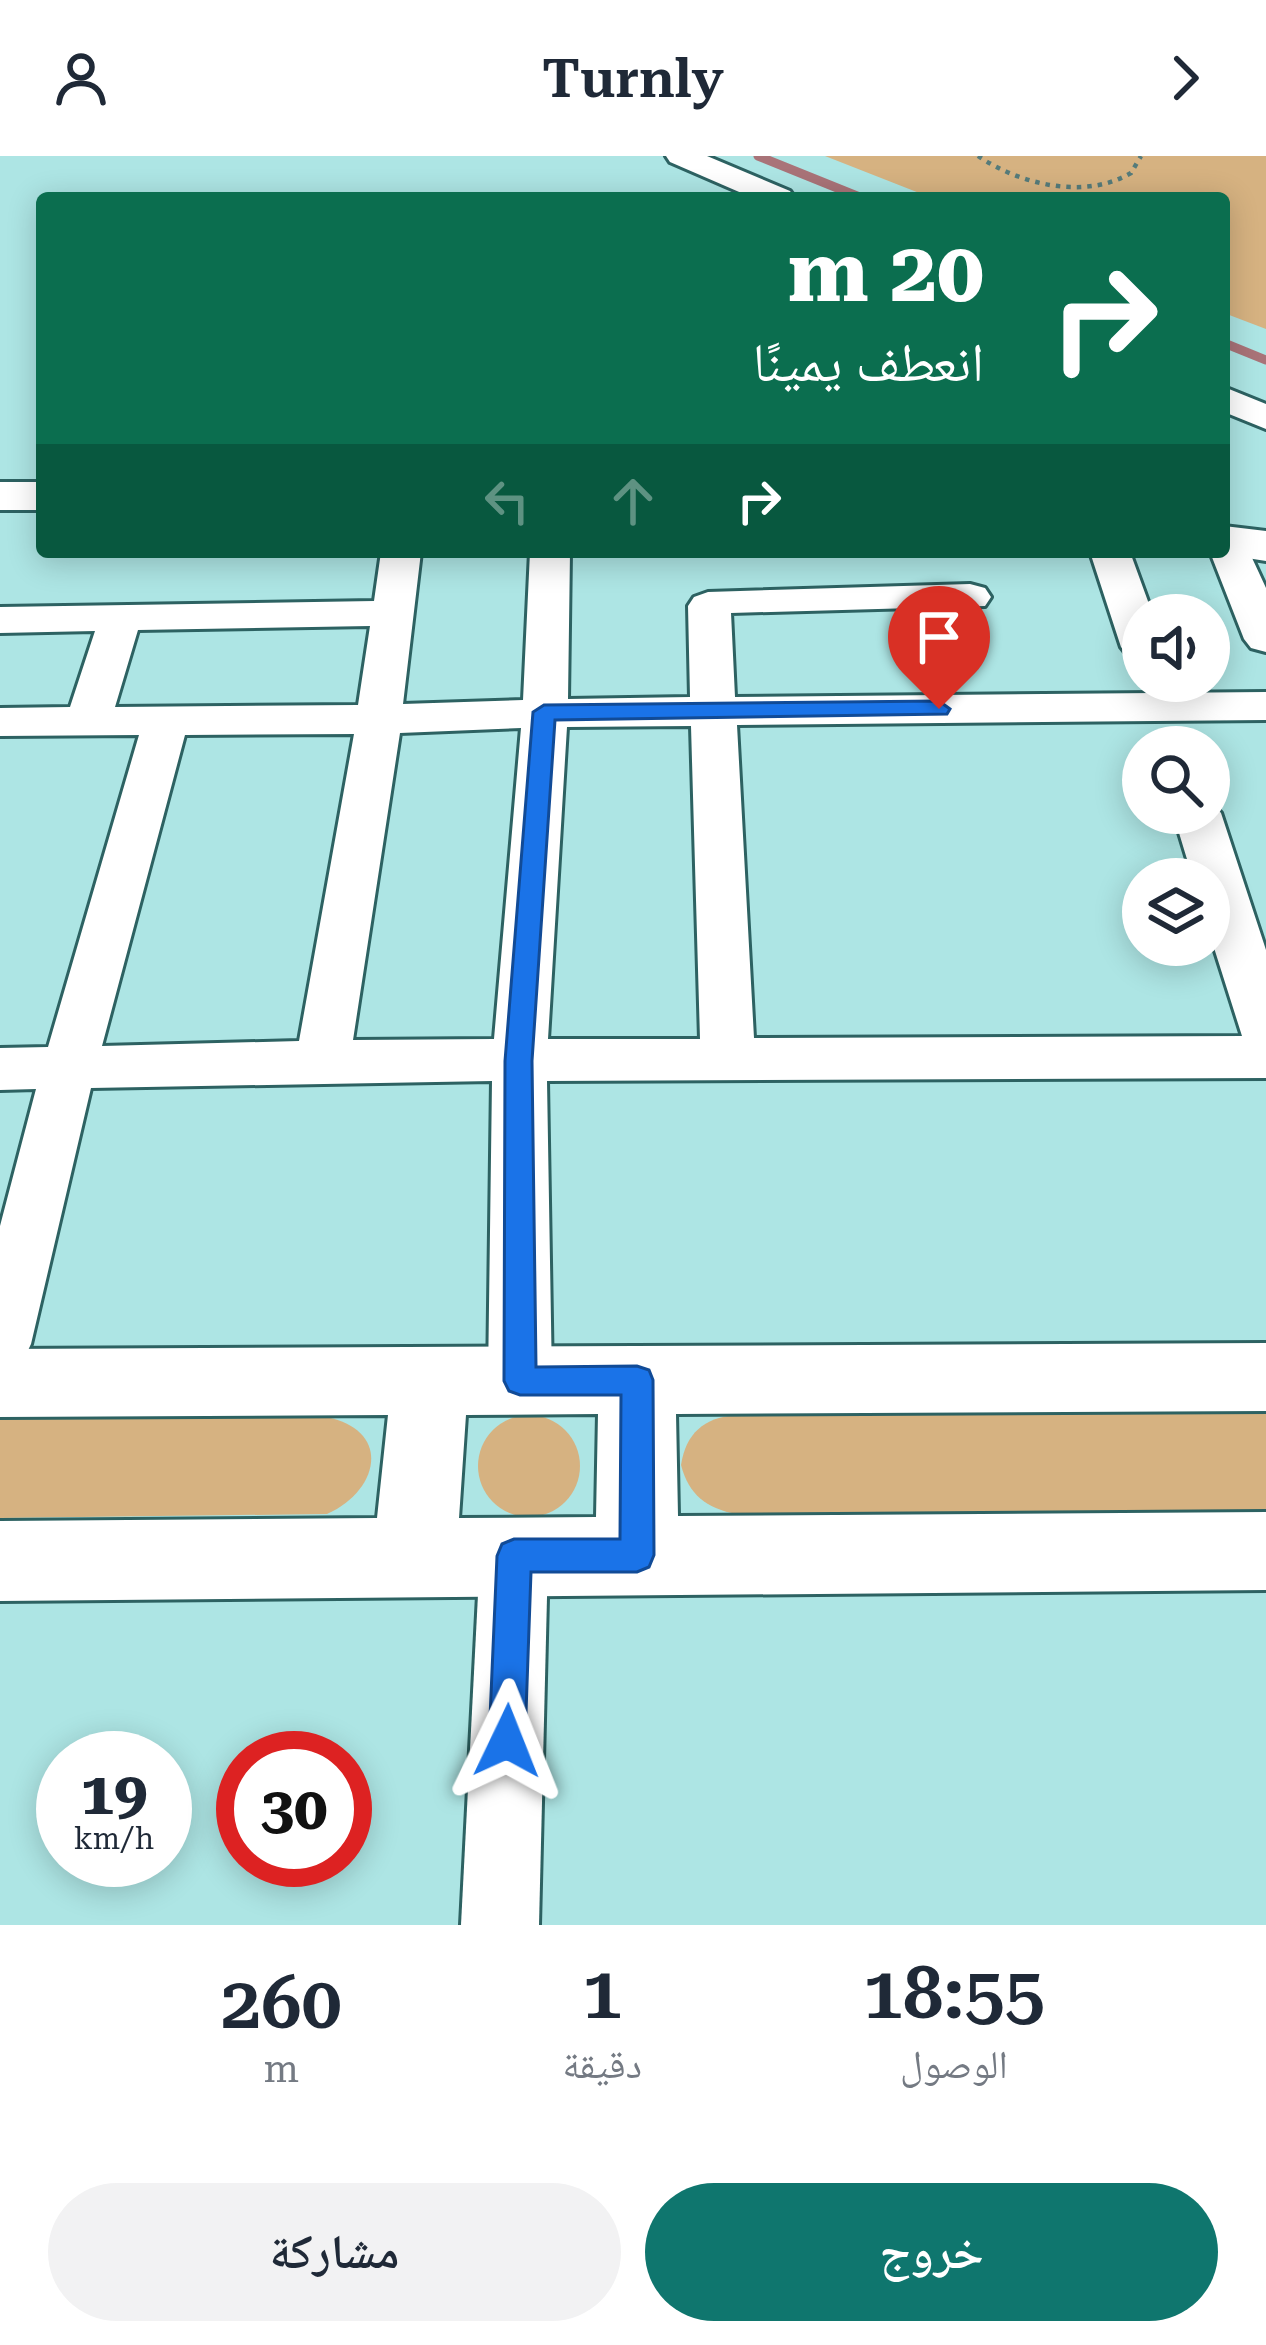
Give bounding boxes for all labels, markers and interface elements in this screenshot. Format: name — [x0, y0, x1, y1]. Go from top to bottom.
icon: person — [48, 45, 114, 111]
icon: forward — [1152, 45, 1218, 111]
text: Turnly — [542, 47, 724, 110]
text: 20 m — [788, 223, 984, 321]
icon: right — [1026, 240, 1182, 396]
text: انعطف يمينًا — [753, 331, 984, 394]
icon: left — [474, 468, 540, 534]
icon: ahead — [600, 468, 666, 534]
icon: right — [726, 468, 792, 534]
pin — [888, 586, 990, 709]
map controls — [1122, 594, 1230, 966]
button: sound — [1122, 594, 1230, 702]
icon: arrive — [906, 604, 972, 670]
button: search — [1122, 726, 1230, 834]
button: layers — [1122, 858, 1230, 966]
position arrow — [444, 1678, 570, 1804]
speed limit sign: 30 — [216, 1731, 372, 1887]
text: 19 — [80, 1758, 148, 1829]
text: km/h — [74, 1821, 154, 1856]
text: 1 — [582, 1951, 622, 2036]
text: 18:55 — [863, 1951, 1045, 2036]
text: 260 — [221, 1961, 342, 2046]
text: دقيقة — [563, 2042, 642, 2088]
text: الوصول — [900, 2042, 1008, 2088]
text: m — [264, 2046, 299, 2092]
button: مشاركة — [48, 2183, 621, 2321]
button: خروج — [645, 2183, 1218, 2321]

